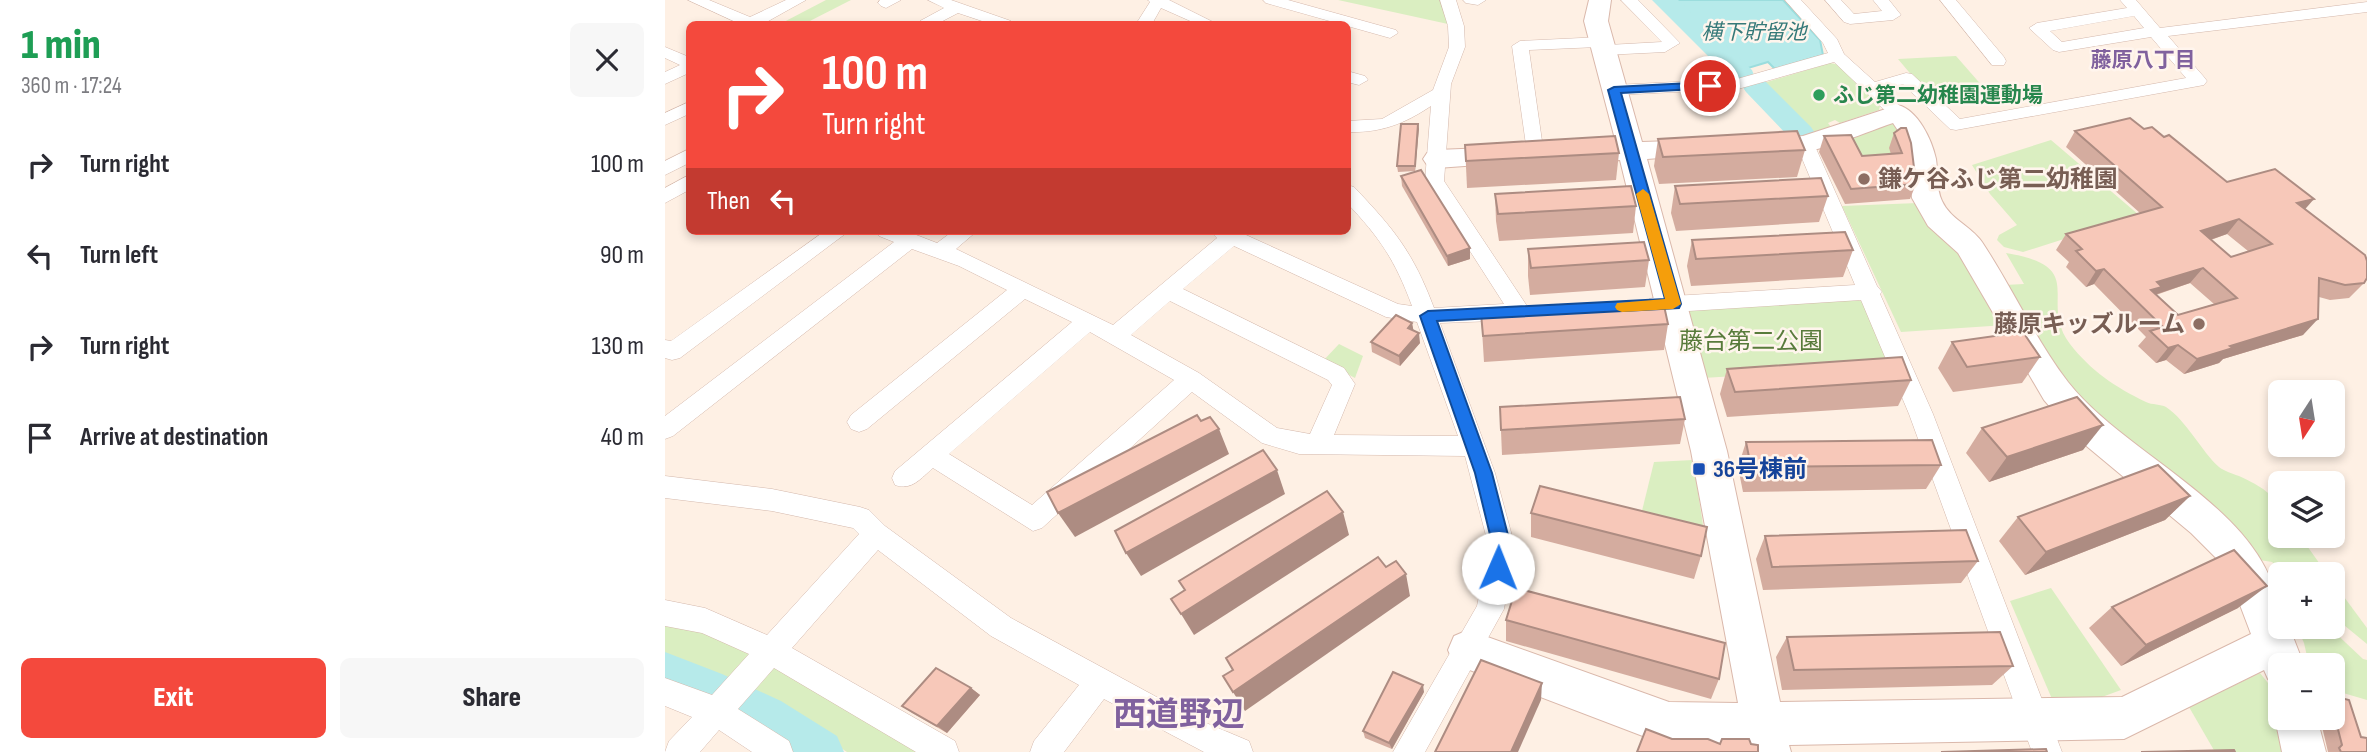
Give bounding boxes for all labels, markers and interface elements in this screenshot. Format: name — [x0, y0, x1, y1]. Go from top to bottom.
text: 1 min — [21, 20, 101, 71]
water label: 横下貯留池 — [1702, 20, 1808, 45]
button: close — [570, 23, 644, 97]
text: 100 m — [822, 45, 928, 104]
district label: 藤原八丁目 — [2091, 48, 2196, 73]
icon: right — [707, 49, 798, 140]
pin — [1680, 56, 1740, 116]
icon: arrive — [1691, 67, 1729, 105]
text: 360 m · 17:24 — [21, 72, 122, 100]
place label: ふじ第二幼稚園運動場 — [1833, 83, 2043, 108]
marker: ふじ第二幼稚園運動場 — [1811, 87, 1827, 103]
text: Turn right — [822, 105, 926, 144]
icon: right — [21, 146, 59, 184]
text: Turn right — [80, 149, 169, 180]
text: 100 m — [591, 149, 644, 180]
place label: 鎌ケ谷ふじ第二幼稚園 — [1878, 165, 2118, 194]
marker: 鎌ケ谷ふじ第二幼稚園 — [1856, 171, 1872, 187]
icon: left — [764, 182, 802, 220]
text: Then — [707, 186, 750, 217]
icon: left — [21, 237, 59, 275]
text: Turn left — [80, 240, 158, 271]
text: 90 m — [600, 240, 644, 271]
place label: 藤原キッズルーム — [1994, 310, 2185, 339]
marker: 藤原キッズルーム — [2191, 316, 2207, 332]
park label: 藤台第二公園 — [1679, 327, 1823, 356]
icon: right — [21, 328, 59, 366]
text: Turn right — [80, 331, 169, 362]
text: 130 m — [592, 331, 644, 362]
north arrow — [2268, 380, 2345, 457]
map controls — [2268, 380, 2345, 730]
icon: arrive — [21, 419, 59, 457]
text: Arrive at destination — [80, 422, 268, 453]
text: 40 m — [601, 422, 644, 453]
place label: 36号棟前 — [1713, 455, 1807, 484]
marker: 36号棟前 — [1691, 461, 1707, 477]
button: layers — [2268, 471, 2345, 548]
position arrow — [1461, 531, 1535, 605]
button: + — [2268, 562, 2345, 639]
button: − — [2268, 653, 2345, 730]
button: Exit — [21, 658, 326, 738]
button: Share — [340, 658, 644, 738]
district label: 西道野辺 — [1113, 695, 1245, 735]

